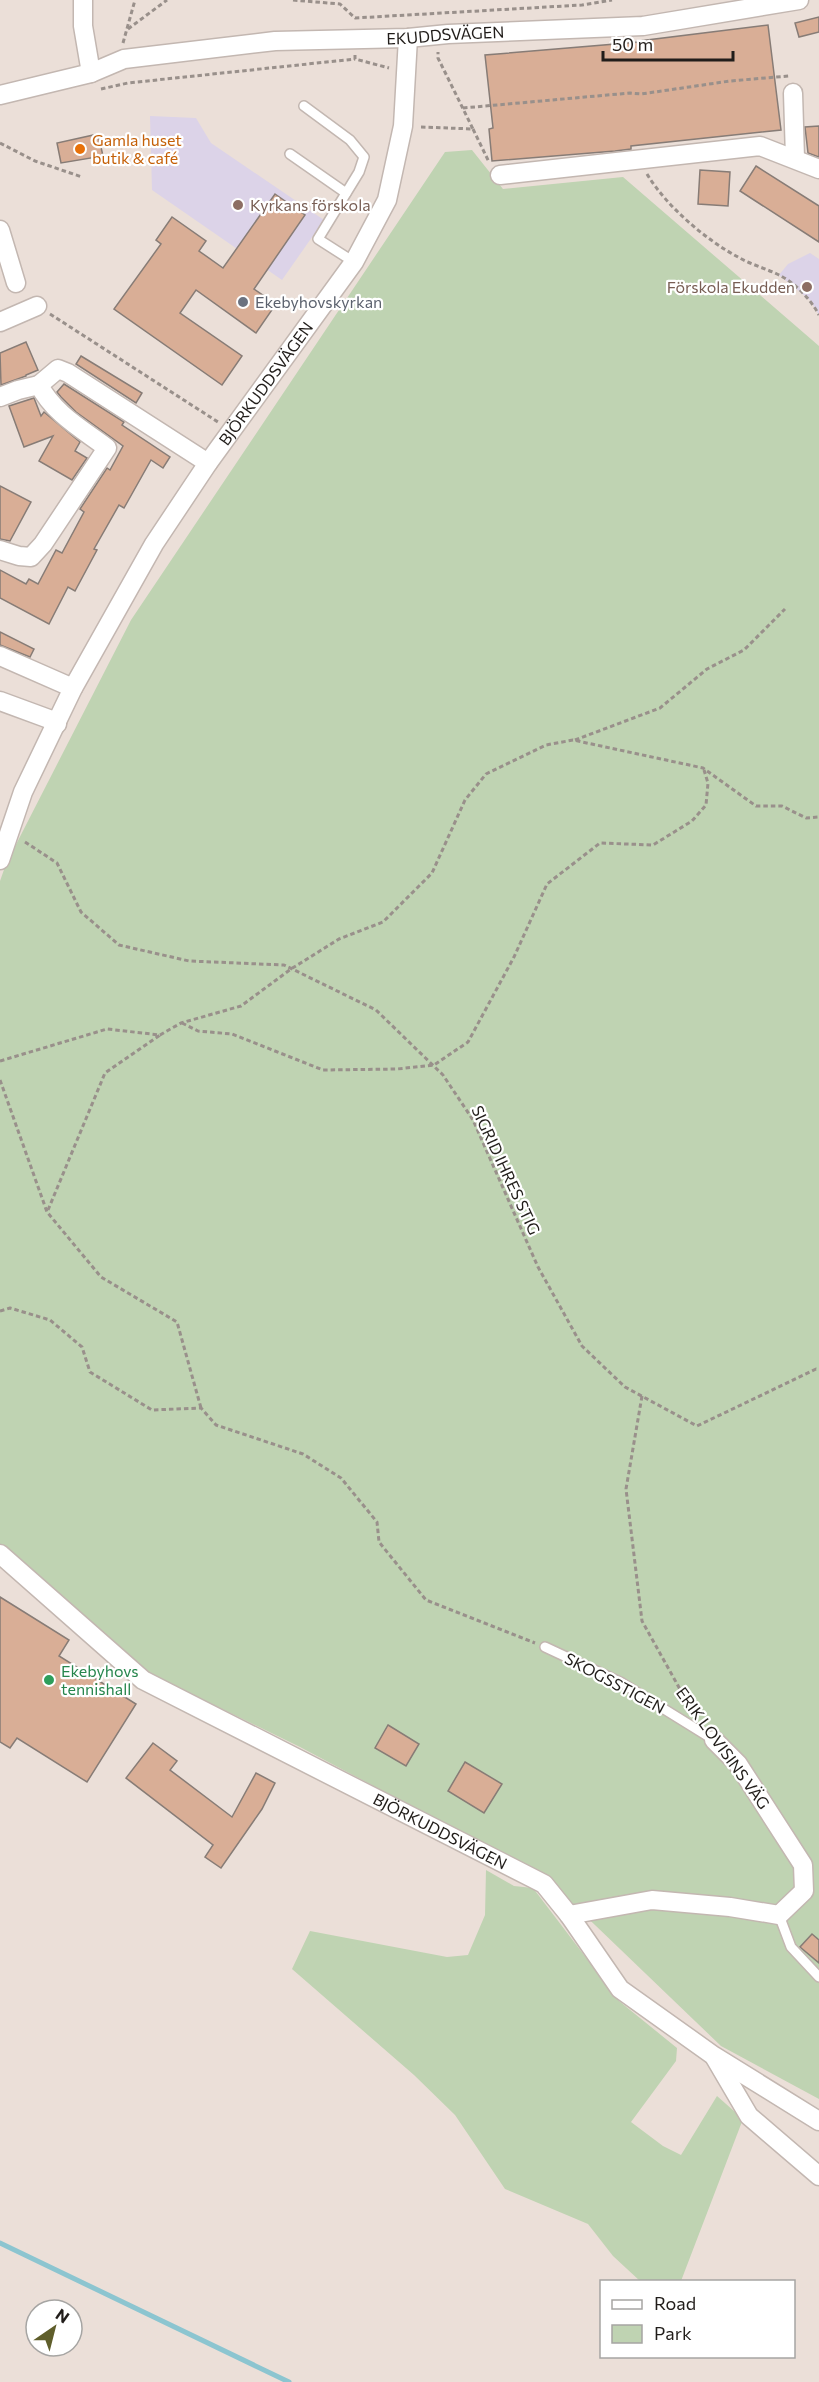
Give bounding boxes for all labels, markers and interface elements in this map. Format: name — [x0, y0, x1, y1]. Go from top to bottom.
street label: EKUDDSVÄGEN — [386, 22, 505, 47]
scale bar — [603, 24, 734, 62]
text: 50 m — [612, 33, 653, 55]
place label: Gamla huset butik & café — [92, 130, 182, 167]
marker: Gamla huset butik & café — [73, 142, 87, 156]
place label: Kyrkans förskola — [250, 195, 371, 214]
marker: Kyrkans förskola — [231, 198, 245, 212]
place label: Förskola Ekudden — [667, 277, 795, 296]
marker: Förskola Ekudden — [800, 280, 814, 294]
place label: Ekebyhovskyrkan — [255, 292, 382, 311]
marker: Ekebyhovskyrkan — [236, 295, 250, 309]
street label: BJÖRKUDDSVÄGEN — [214, 318, 316, 449]
street label: SIGRID IHRES STIG — [468, 1102, 545, 1237]
street label: SKOGSSTIGEN — [562, 1648, 669, 1717]
place label: Ekebyhovs tennishall — [61, 1661, 139, 1698]
marker: Ekebyhovs tennishall — [42, 1673, 56, 1687]
street label: ERIK LOVISINS VÄG — [673, 1683, 774, 1812]
street label: BJÖRKUDDSVÄGEN — [370, 1789, 510, 1873]
legend — [600, 2280, 795, 2358]
text: Road — [654, 2292, 696, 2314]
north arrow — [24, 2298, 84, 2358]
text: N — [53, 2304, 73, 2327]
text: Park — [654, 2322, 692, 2344]

